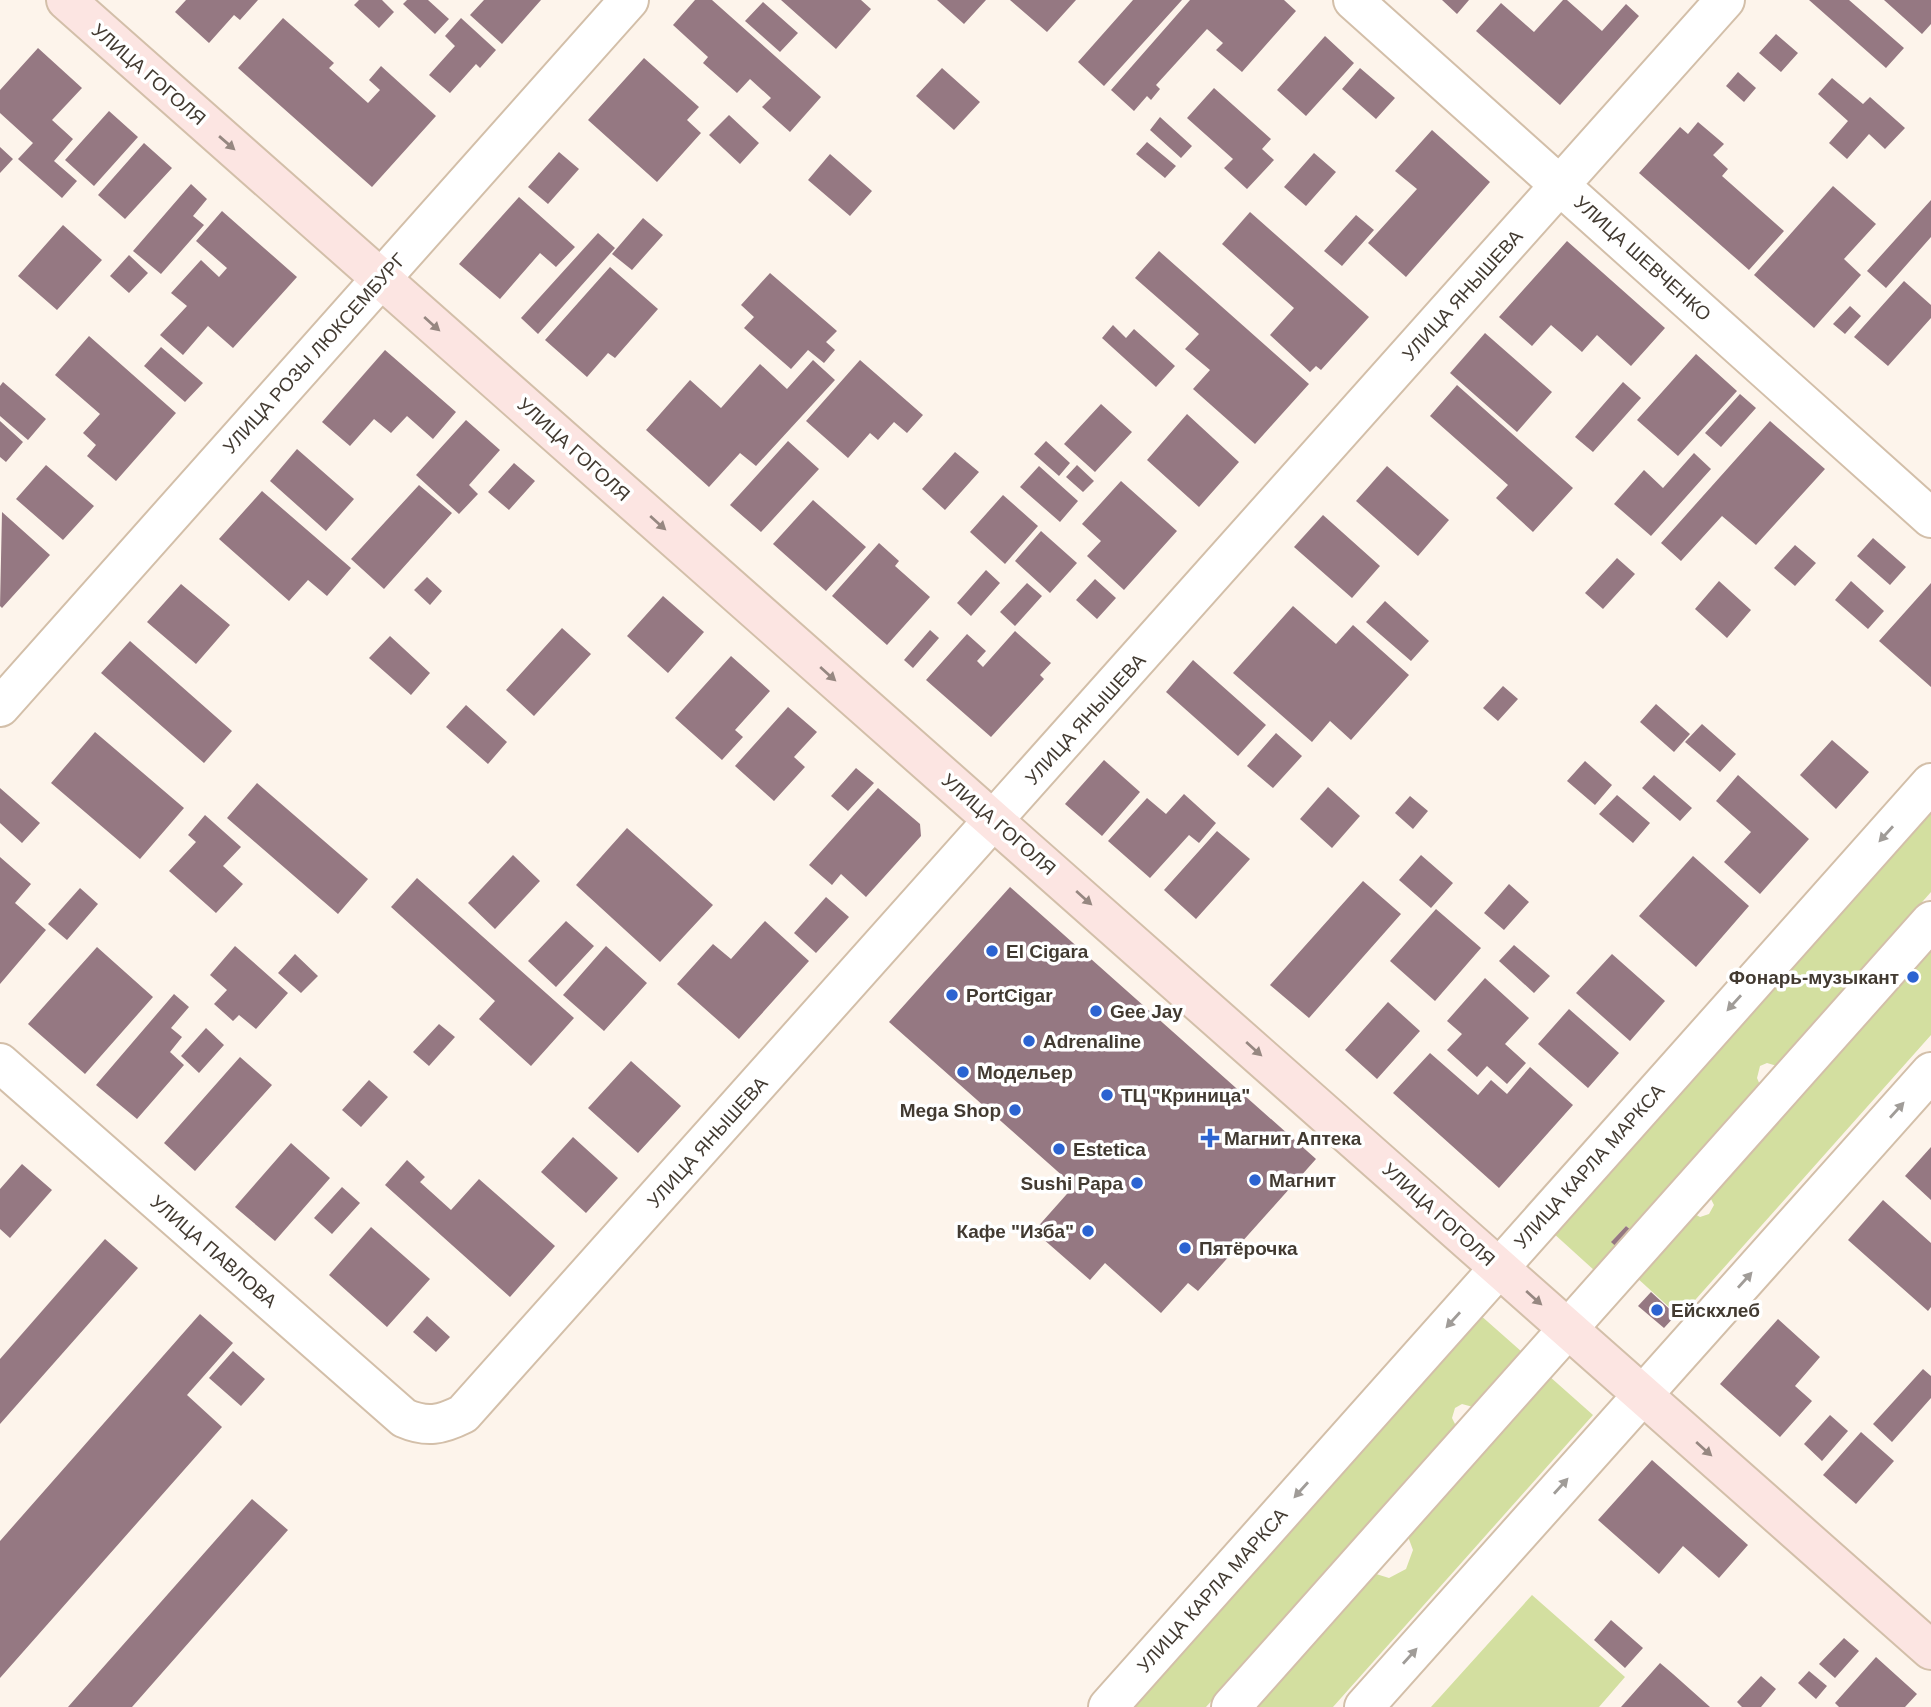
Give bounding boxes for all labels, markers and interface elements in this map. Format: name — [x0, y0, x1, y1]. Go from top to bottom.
street label: УЛИЦА ГОГОЛЯ — [88, 19, 210, 129]
one-way arrow — [218, 134, 235, 150]
street label: УЛИЦА ШЕВЧЕНКО — [1570, 192, 1715, 325]
street label: УЛИЦА ЯНЫШЕВА — [1398, 225, 1527, 365]
street label: УЛИЦА РОЗЫ ЛЮКСЕМБУРГ — [219, 249, 410, 458]
one-way arrow — [423, 316, 441, 332]
street label: УЛИЦА ГОГОЛЯ — [513, 394, 634, 505]
one-way arrow — [649, 515, 666, 530]
street label: УЛИЦА ЯНЫШЕВА — [1021, 649, 1150, 789]
one-way arrow — [819, 666, 837, 682]
street label: УЛИЦА ГОГОЛЯ — [938, 769, 1060, 879]
one-way arrow — [1878, 825, 1894, 842]
one-way arrow — [1075, 890, 1092, 905]
place label: El Cigara — [1006, 941, 1089, 962]
marker: El Cigara — [984, 943, 1000, 959]
place label: Фонарь-музыкант — [1729, 967, 1899, 988]
marker: Фонарь-музыкант — [1905, 969, 1921, 985]
place label: PortCigar — [966, 985, 1053, 1006]
marker: PortCigar — [944, 987, 960, 1003]
one-way arrow — [1727, 995, 1742, 1012]
place label: Gee Jay — [1110, 1001, 1183, 1022]
marker: Gee Jay — [1088, 1003, 1104, 1019]
place label: Аdrenaline — [1043, 1031, 1141, 1052]
marker: Аdrenaline — [1021, 1033, 1037, 1049]
one-way arrow — [1245, 1041, 1262, 1057]
place label: Модельер — [977, 1062, 1073, 1083]
marker: Модельер — [955, 1064, 971, 1080]
street label: УЛИЦА ЯНЫШЕВА — [643, 1072, 772, 1212]
street label: УЛИЦА КАРЛА МАРКСА — [1510, 1080, 1669, 1253]
place label: ТЦ "Криница" — [1121, 1085, 1250, 1106]
marker: ТЦ "Криница" — [1099, 1087, 1115, 1103]
place label: Mega Shop — [900, 1100, 1001, 1121]
one-way arrow — [1889, 1101, 1905, 1119]
marker: Mega Shop — [1007, 1102, 1023, 1118]
place label: Магнит Аптека — [1224, 1128, 1362, 1149]
marker: Магнит Аптека — [1202, 1130, 1218, 1146]
place label: Estetica — [1073, 1139, 1146, 1160]
marker: Estetica — [1051, 1141, 1067, 1157]
street label: УЛИЦА ГОГОЛЯ — [1378, 1159, 1499, 1270]
place label: Магнит — [1269, 1170, 1336, 1191]
marker: Магнит — [1247, 1172, 1263, 1188]
place label: Sushi Papa — [1021, 1173, 1123, 1194]
marker: Sushi Papa — [1129, 1175, 1145, 1191]
street label: УЛИЦА ПАВЛОВА — [146, 1191, 281, 1312]
place label: Кафе "Изба" — [956, 1221, 1074, 1242]
marker: Кафе "Изба" — [1080, 1223, 1096, 1239]
place label: Пятёрочка — [1199, 1238, 1298, 1259]
marker: Пятёрочка — [1177, 1240, 1193, 1256]
one-way arrow — [1737, 1271, 1753, 1289]
one-way arrow — [1525, 1290, 1542, 1305]
place label: Ейскхлеб — [1671, 1300, 1760, 1321]
marker: Ейскхлеб — [1649, 1302, 1665, 1318]
one-way arrow — [1445, 1311, 1461, 1329]
one-way arrow — [1695, 1441, 1713, 1457]
one-way arrow — [1553, 1477, 1569, 1495]
one-way arrow — [1294, 1481, 1310, 1498]
street label: УЛИЦА КАРЛА МАРКСА — [1133, 1504, 1292, 1677]
one-way arrow — [1402, 1647, 1418, 1665]

